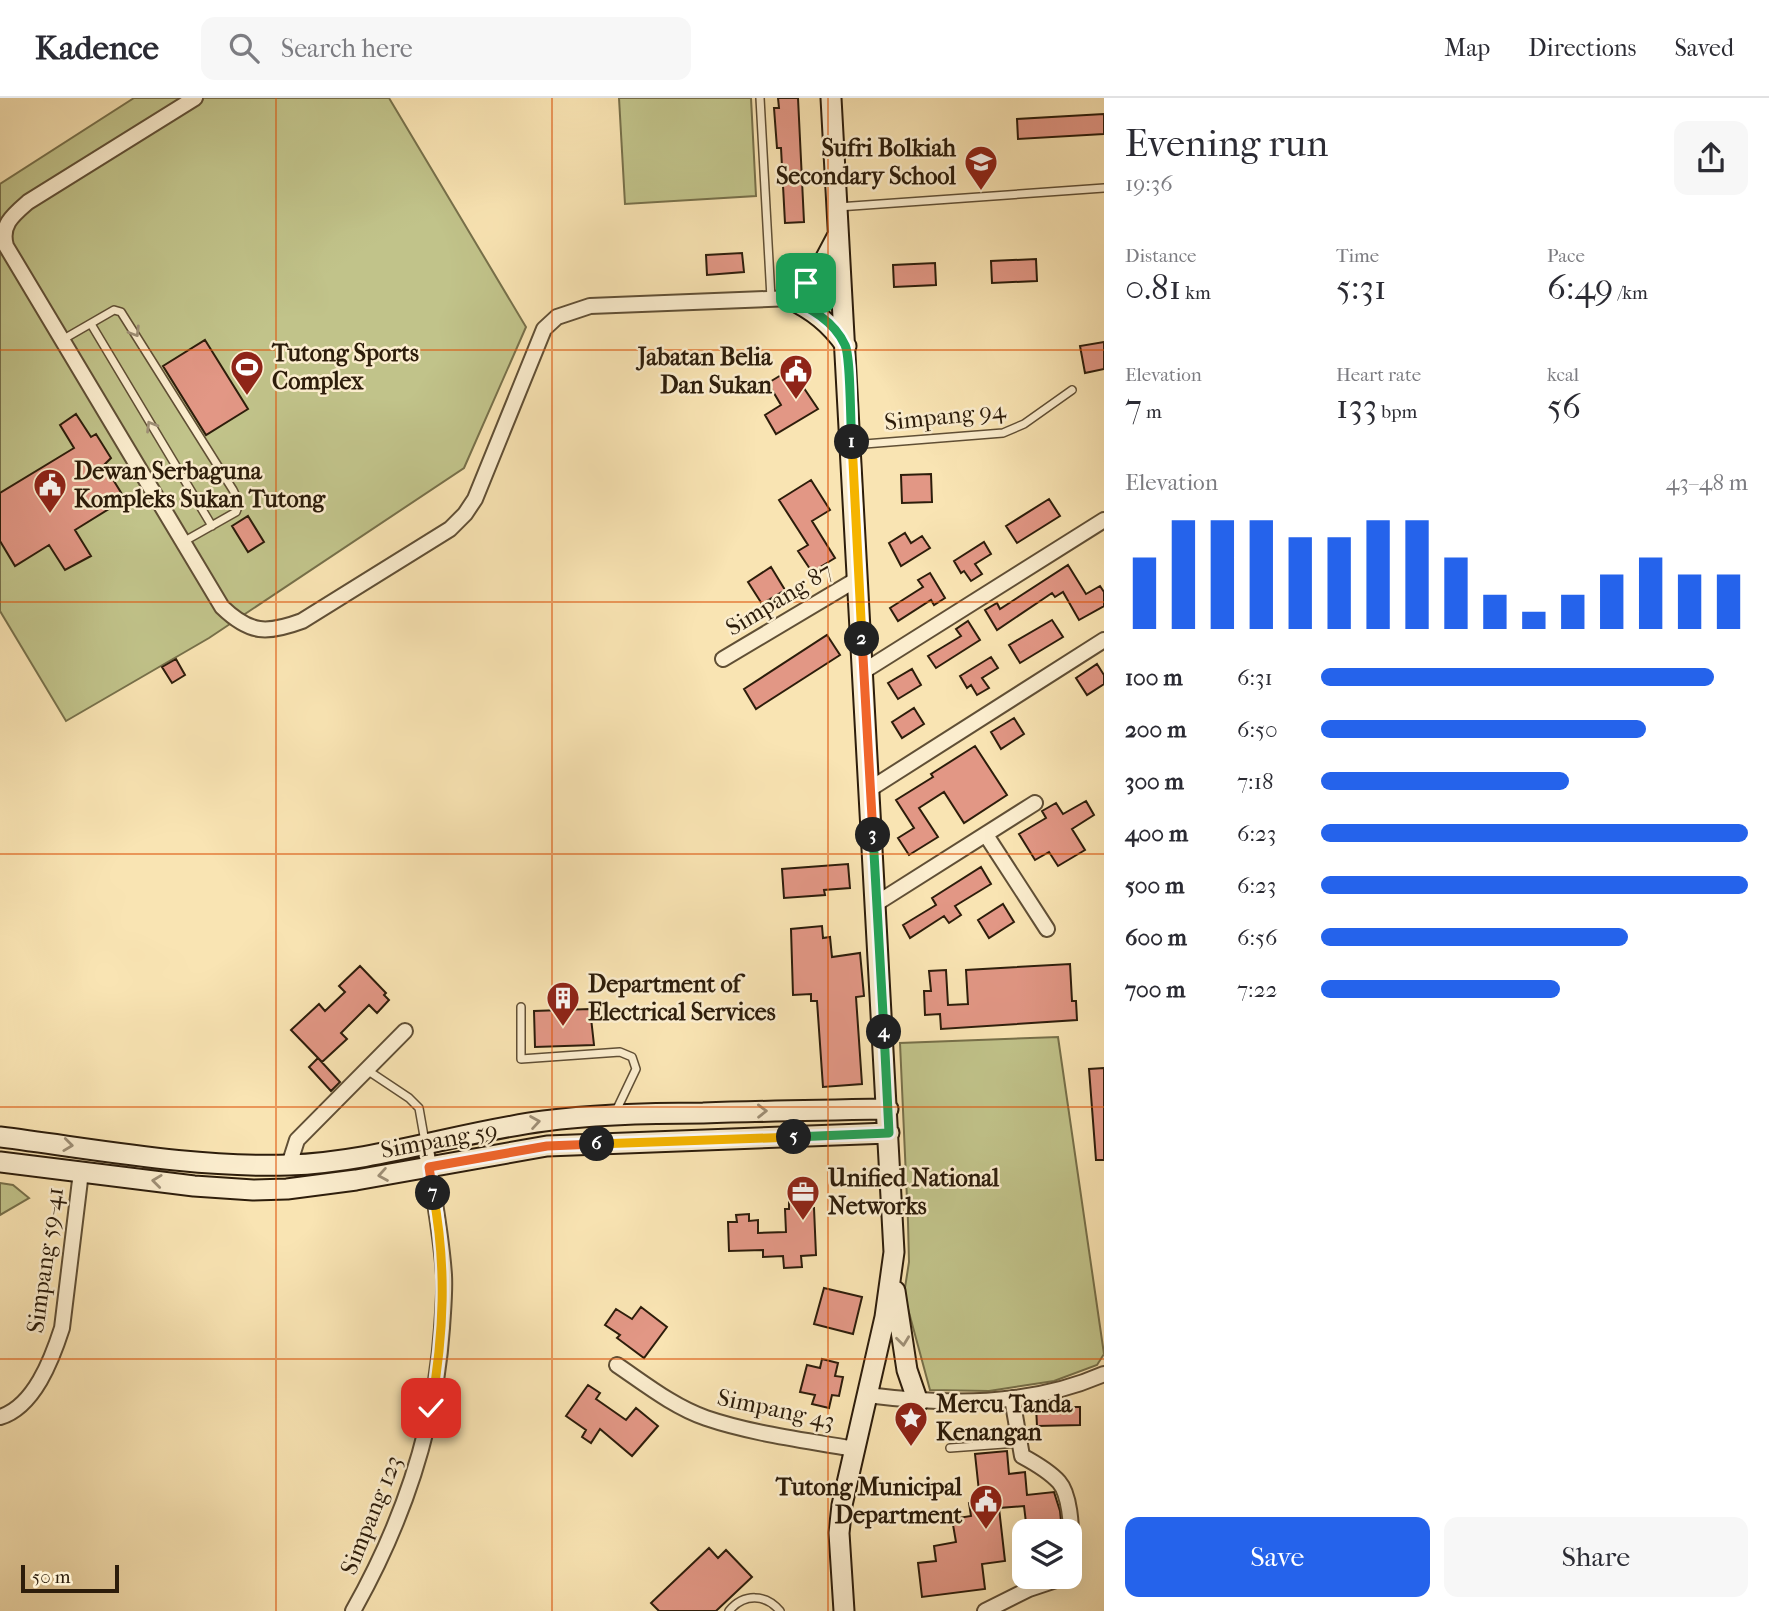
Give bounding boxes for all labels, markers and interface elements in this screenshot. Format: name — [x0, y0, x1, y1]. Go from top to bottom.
search box — [201, 17, 691, 80]
text: Kadence — [35, 29, 159, 68]
icon: search — [225, 29, 263, 67]
text: Search here — [281, 33, 413, 64]
text: Map — [1444, 34, 1490, 62]
text: Directions — [1528, 34, 1636, 62]
text: Saved — [1674, 34, 1734, 62]
text: Evening run — [1125, 121, 1328, 166]
button: share — [1674, 121, 1748, 195]
place label: Sufri Bolkiah Secondary School — [776, 134, 957, 190]
school or university icon: Sufri Bolkiah Secondary School — [962, 143, 1000, 192]
text: 19:36 — [1125, 170, 1173, 197]
text: Distance — [1125, 245, 1196, 267]
text: Time — [1336, 245, 1379, 267]
text: Pace — [1547, 245, 1585, 267]
pin — [776, 253, 836, 313]
icon: arrive — [787, 264, 825, 302]
text: 0.81 — [1125, 267, 1181, 308]
text: 5:31 — [1336, 267, 1386, 308]
text: 6:49 — [1547, 267, 1613, 308]
text: km — [1181, 282, 1211, 304]
text: /km — [1613, 282, 1648, 304]
one-way arrow — [127, 325, 140, 338]
place label: Tutong Sports Complex — [271, 339, 419, 395]
place label: Jabatan Belia Dan Sukan — [636, 343, 773, 399]
sports icon: Tutong Sports Complex — [228, 348, 266, 397]
public building icon: Jabatan Belia Dan Sukan — [777, 352, 815, 401]
text: Elevation — [1125, 364, 1202, 386]
text: Heart rate — [1336, 364, 1421, 386]
text: kcal — [1547, 364, 1579, 386]
text: 7 — [1125, 386, 1142, 427]
text: 133 — [1336, 386, 1377, 427]
text: 56 — [1547, 386, 1581, 427]
street label: Simpang 94 — [883, 396, 1008, 436]
text: m — [1142, 401, 1162, 423]
text: bpm — [1377, 401, 1417, 423]
one-way arrow — [147, 421, 160, 434]
pin: 1 — [834, 424, 870, 460]
text: 1 — [848, 430, 855, 452]
place label: Dewan Serbaguna Kompleks Sukan Tutong — [74, 457, 326, 513]
public building icon: Dewan Serbaguna Kompleks Sukan Tutong — [31, 466, 69, 515]
text: Elevation — [1125, 469, 1218, 496]
text: 43–48 m — [1666, 469, 1748, 496]
street label: Simpang 87 — [721, 556, 837, 642]
pin: 2 — [844, 622, 880, 656]
text: 2 — [857, 627, 866, 649]
text: 100 m — [1125, 664, 1183, 691]
text: 6:31 — [1237, 664, 1273, 691]
text: 200 m — [1125, 716, 1186, 743]
text: 6:50 — [1237, 716, 1278, 743]
text: 300 m — [1125, 768, 1184, 795]
text: 7:18 — [1237, 768, 1273, 795]
pin: 3 — [856, 818, 890, 852]
text: 400 m — [1125, 820, 1188, 847]
text: 6:23 — [1237, 820, 1276, 847]
text: 3 — [869, 823, 876, 845]
text: 500 m — [1125, 872, 1184, 899]
text: 6:23 — [1237, 872, 1276, 899]
text: 600 m — [1125, 924, 1187, 951]
text: 6:56 — [1237, 924, 1277, 951]
place label: Department of Electrical Services — [588, 970, 776, 1026]
text: 700 m — [1125, 976, 1185, 1003]
text: 7:22 — [1237, 976, 1277, 1003]
building icon: Department of Electrical Services — [544, 979, 582, 1028]
pin: 4 — [866, 1014, 902, 1049]
text: 4 — [878, 1020, 889, 1042]
one-way arrow — [757, 1104, 768, 1119]
one-way arrow — [529, 1115, 541, 1130]
street label: Simpang 59 — [378, 1116, 500, 1164]
pin: 5 — [776, 1119, 812, 1154]
text: 5 — [789, 1125, 798, 1147]
pin: 6 — [580, 1126, 614, 1162]
text: 6 — [591, 1132, 602, 1154]
one-way arrow — [62, 1138, 74, 1153]
place label: Unified National Networks — [827, 1164, 999, 1220]
one-way arrow — [377, 1167, 389, 1182]
office icon: Unified National Networks — [784, 1173, 822, 1222]
one-way arrow — [151, 1174, 163, 1189]
pin: 7 — [416, 1176, 450, 1210]
text: 7 — [428, 1181, 437, 1203]
street label: Simpang 59-41 — [21, 1185, 69, 1335]
one-way arrow — [895, 1335, 910, 1347]
pin — [401, 1378, 461, 1438]
street label: Simpang 43 — [715, 1383, 837, 1435]
icon: check — [412, 1389, 450, 1427]
place label: Mercu Tanda Kenangan — [936, 1390, 1073, 1446]
place icon: Mercu Tanda Kenangan — [892, 1399, 930, 1448]
street label: Simpang 123 — [334, 1451, 408, 1579]
place label: Tutong Municipal Department — [775, 1473, 962, 1529]
public building icon: Tutong Municipal Department — [967, 1482, 1005, 1531]
button: Save — [1125, 1517, 1430, 1597]
button: Share — [1444, 1517, 1748, 1597]
map controls — [1012, 1519, 1082, 1589]
button: layers — [1012, 1519, 1082, 1589]
scale bar — [21, 1562, 119, 1594]
text: 50 m — [32, 1566, 71, 1588]

